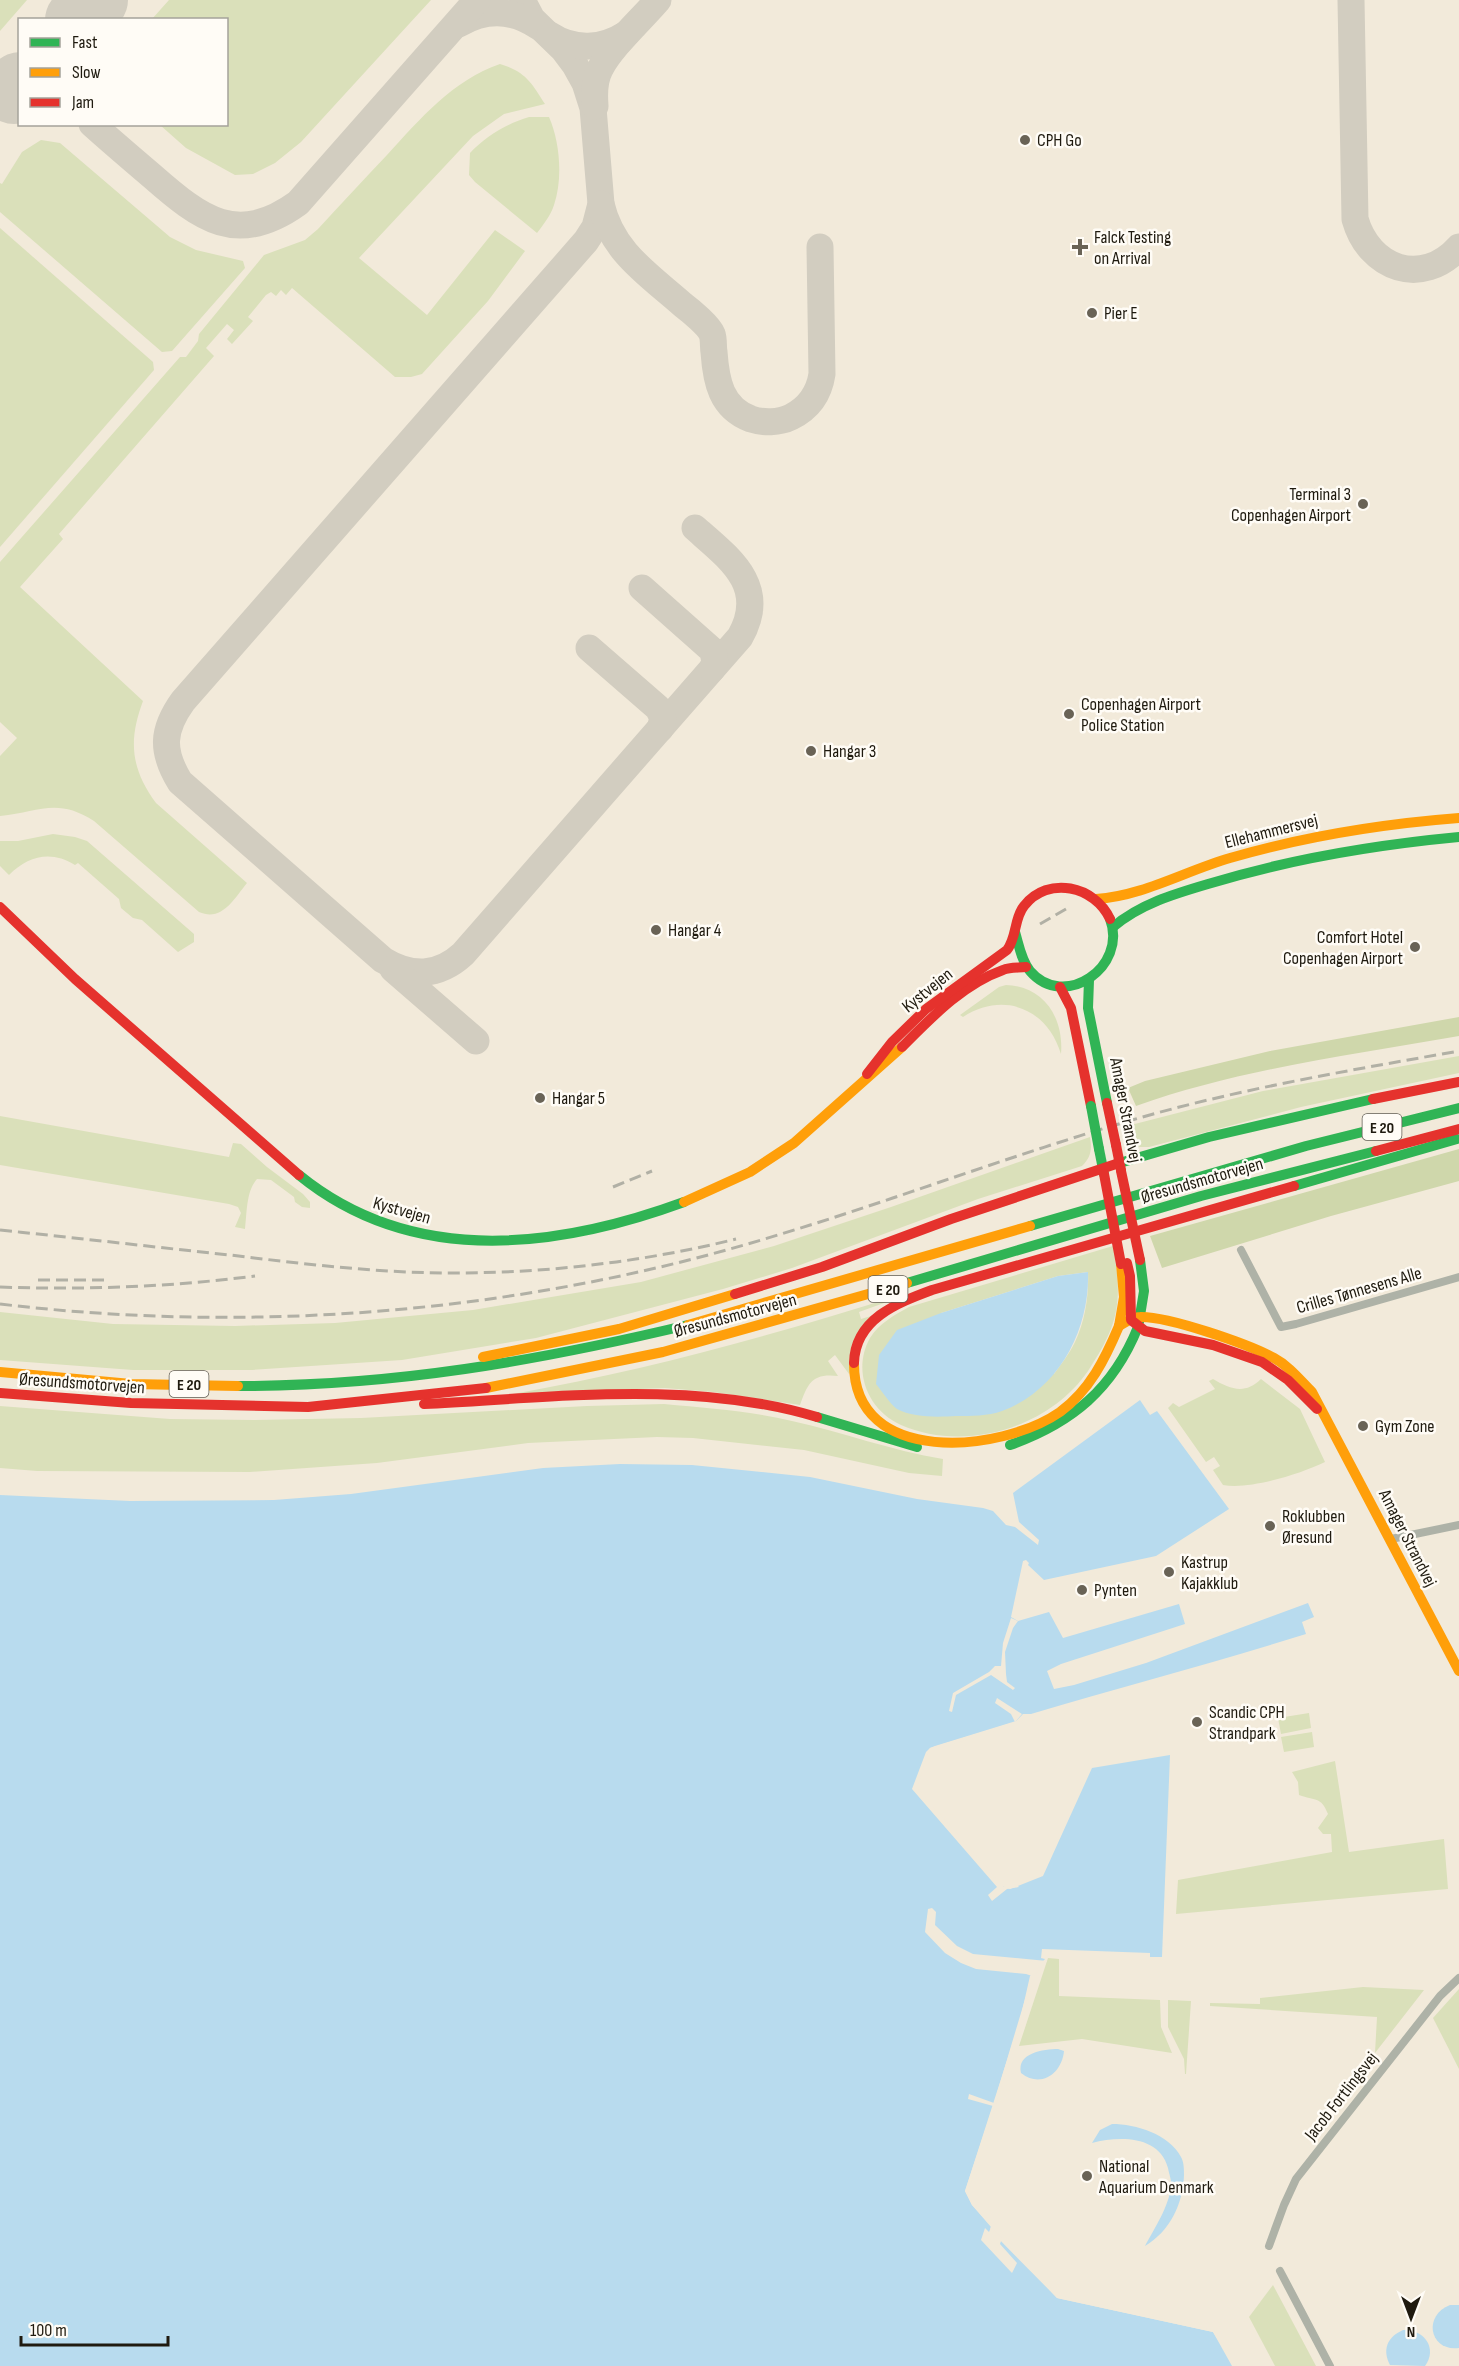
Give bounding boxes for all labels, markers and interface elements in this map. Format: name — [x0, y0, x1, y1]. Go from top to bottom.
legend — [18, 18, 228, 126]
text: Fast — [72, 32, 98, 53]
text: Slow — [72, 62, 101, 83]
text: Jam — [71, 92, 94, 113]
place label: CPH Go — [1037, 130, 1082, 151]
marker: CPH Go — [1018, 133, 1032, 147]
place label: Falck Testing on Arrival — [1094, 227, 1171, 269]
marker: Falck Testing on Arrival — [1071, 238, 1089, 256]
place label: Pier E — [1104, 303, 1138, 324]
marker: Pier E — [1085, 306, 1099, 320]
place label: Terminal 3 Copenhagen Airport — [1231, 484, 1351, 526]
marker: Terminal 3 Copenhagen Airport — [1356, 497, 1370, 511]
place label: Copenhagen Airport Police Station — [1081, 694, 1201, 736]
marker: Copenhagen Airport Police Station — [1062, 707, 1076, 721]
place label: Hangar 3 — [823, 741, 876, 762]
marker: Hangar 3 — [804, 744, 818, 758]
street label: Ellehammersvej — [1223, 810, 1320, 853]
place label: Hangar 4 — [668, 920, 722, 941]
marker: Hangar 4 — [649, 923, 663, 937]
place label: Comfort Hotel Copenhagen Airport — [1283, 927, 1403, 969]
marker: Comfort Hotel Copenhagen Airport — [1408, 940, 1422, 954]
street label: Kystvejen — [898, 964, 957, 1017]
street label: Amager Strandvej — [1105, 1055, 1146, 1164]
place label: Hangar 5 — [552, 1088, 605, 1109]
marker: Hangar 5 — [533, 1091, 547, 1105]
road number: E 20 — [1362, 1114, 1402, 1140]
street label: Øresundsmotorvejen — [1139, 1153, 1266, 1208]
street label: Kystvejen — [371, 1192, 433, 1229]
street label: Crilles Tønnesens Alle — [1294, 1263, 1424, 1318]
road number: E 20 — [868, 1276, 908, 1302]
street label: Øresundsmotorvejen — [672, 1289, 799, 1342]
street label: Øresundsmotorvejen — [18, 1369, 146, 1398]
road number: E 20 — [170, 1371, 208, 1397]
place label: Gym Zone — [1375, 1416, 1435, 1437]
marker: Gym Zone — [1356, 1419, 1370, 1433]
street label: Amager Strandvej — [1374, 1485, 1441, 1590]
place label: Roklubben Øresund — [1282, 1506, 1345, 1548]
marker: Roklubben Øresund — [1263, 1519, 1277, 1533]
place label: Kastrup Kajakklub — [1181, 1552, 1238, 1594]
marker: Kastrup Kajakklub — [1162, 1565, 1176, 1579]
place label: Pynten — [1094, 1580, 1137, 1601]
marker: Pynten — [1075, 1583, 1089, 1597]
place label: Scandic CPH Strandpark — [1209, 1702, 1285, 1744]
marker: Scandic CPH Strandpark — [1190, 1715, 1204, 1729]
street label: Jacob Fortlingsvej — [1300, 2048, 1382, 2145]
place label: National Aquarium Denmark — [1098, 2156, 1214, 2198]
marker: National Aquarium Denmark — [1080, 2169, 1094, 2183]
north arrow — [1381, 2288, 1441, 2348]
scale bar — [21, 2309, 168, 2347]
text: 100 m — [30, 2320, 67, 2341]
text: N — [1407, 2322, 1415, 2341]

